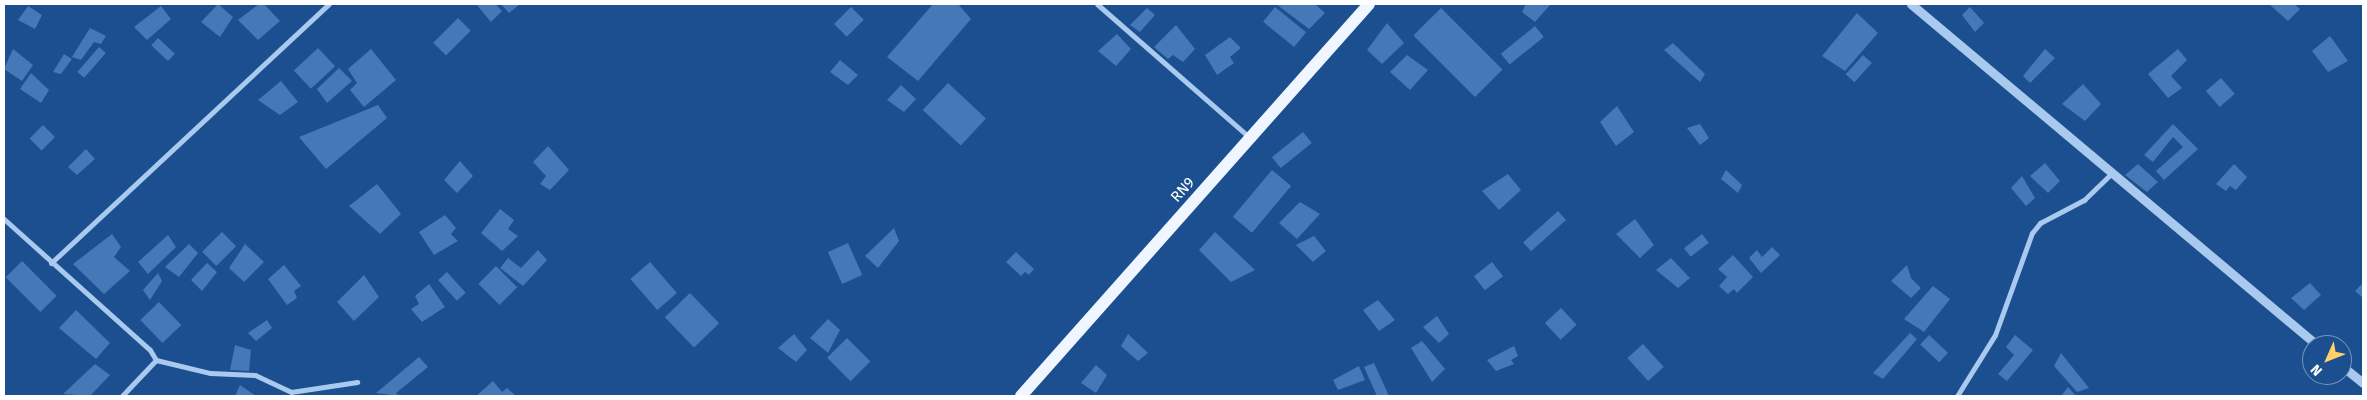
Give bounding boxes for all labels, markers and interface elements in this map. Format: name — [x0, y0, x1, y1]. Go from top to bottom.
street label: RN9 — [1167, 174, 1199, 206]
north arrow — [2302, 335, 2352, 385]
text: N — [2307, 361, 2326, 379]

